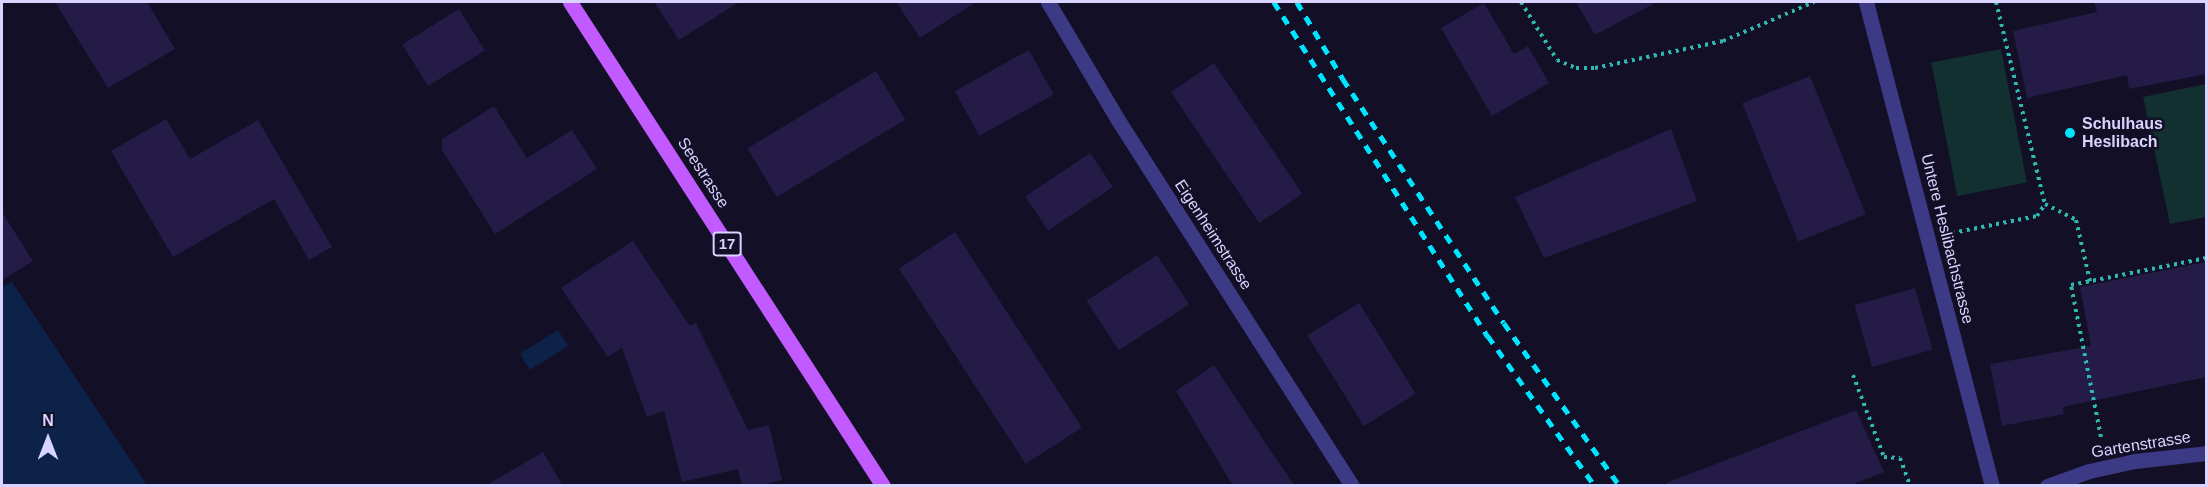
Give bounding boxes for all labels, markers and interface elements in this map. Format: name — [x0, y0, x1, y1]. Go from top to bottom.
place label: Schulhaus Heslibach — [2082, 114, 2163, 152]
marker: Schulhaus Heslibach — [2063, 126, 2077, 140]
street label: Seestrasse — [673, 134, 733, 212]
street label: Untere Heslibachstrasse — [1917, 152, 1977, 326]
street label: Eigenheimstrasse — [1170, 176, 1256, 294]
road number: 17 — [712, 232, 742, 256]
north arrow — [18, 409, 78, 469]
text: N — [42, 412, 54, 429]
street label: Gartenstrasse — [2090, 428, 2192, 462]

